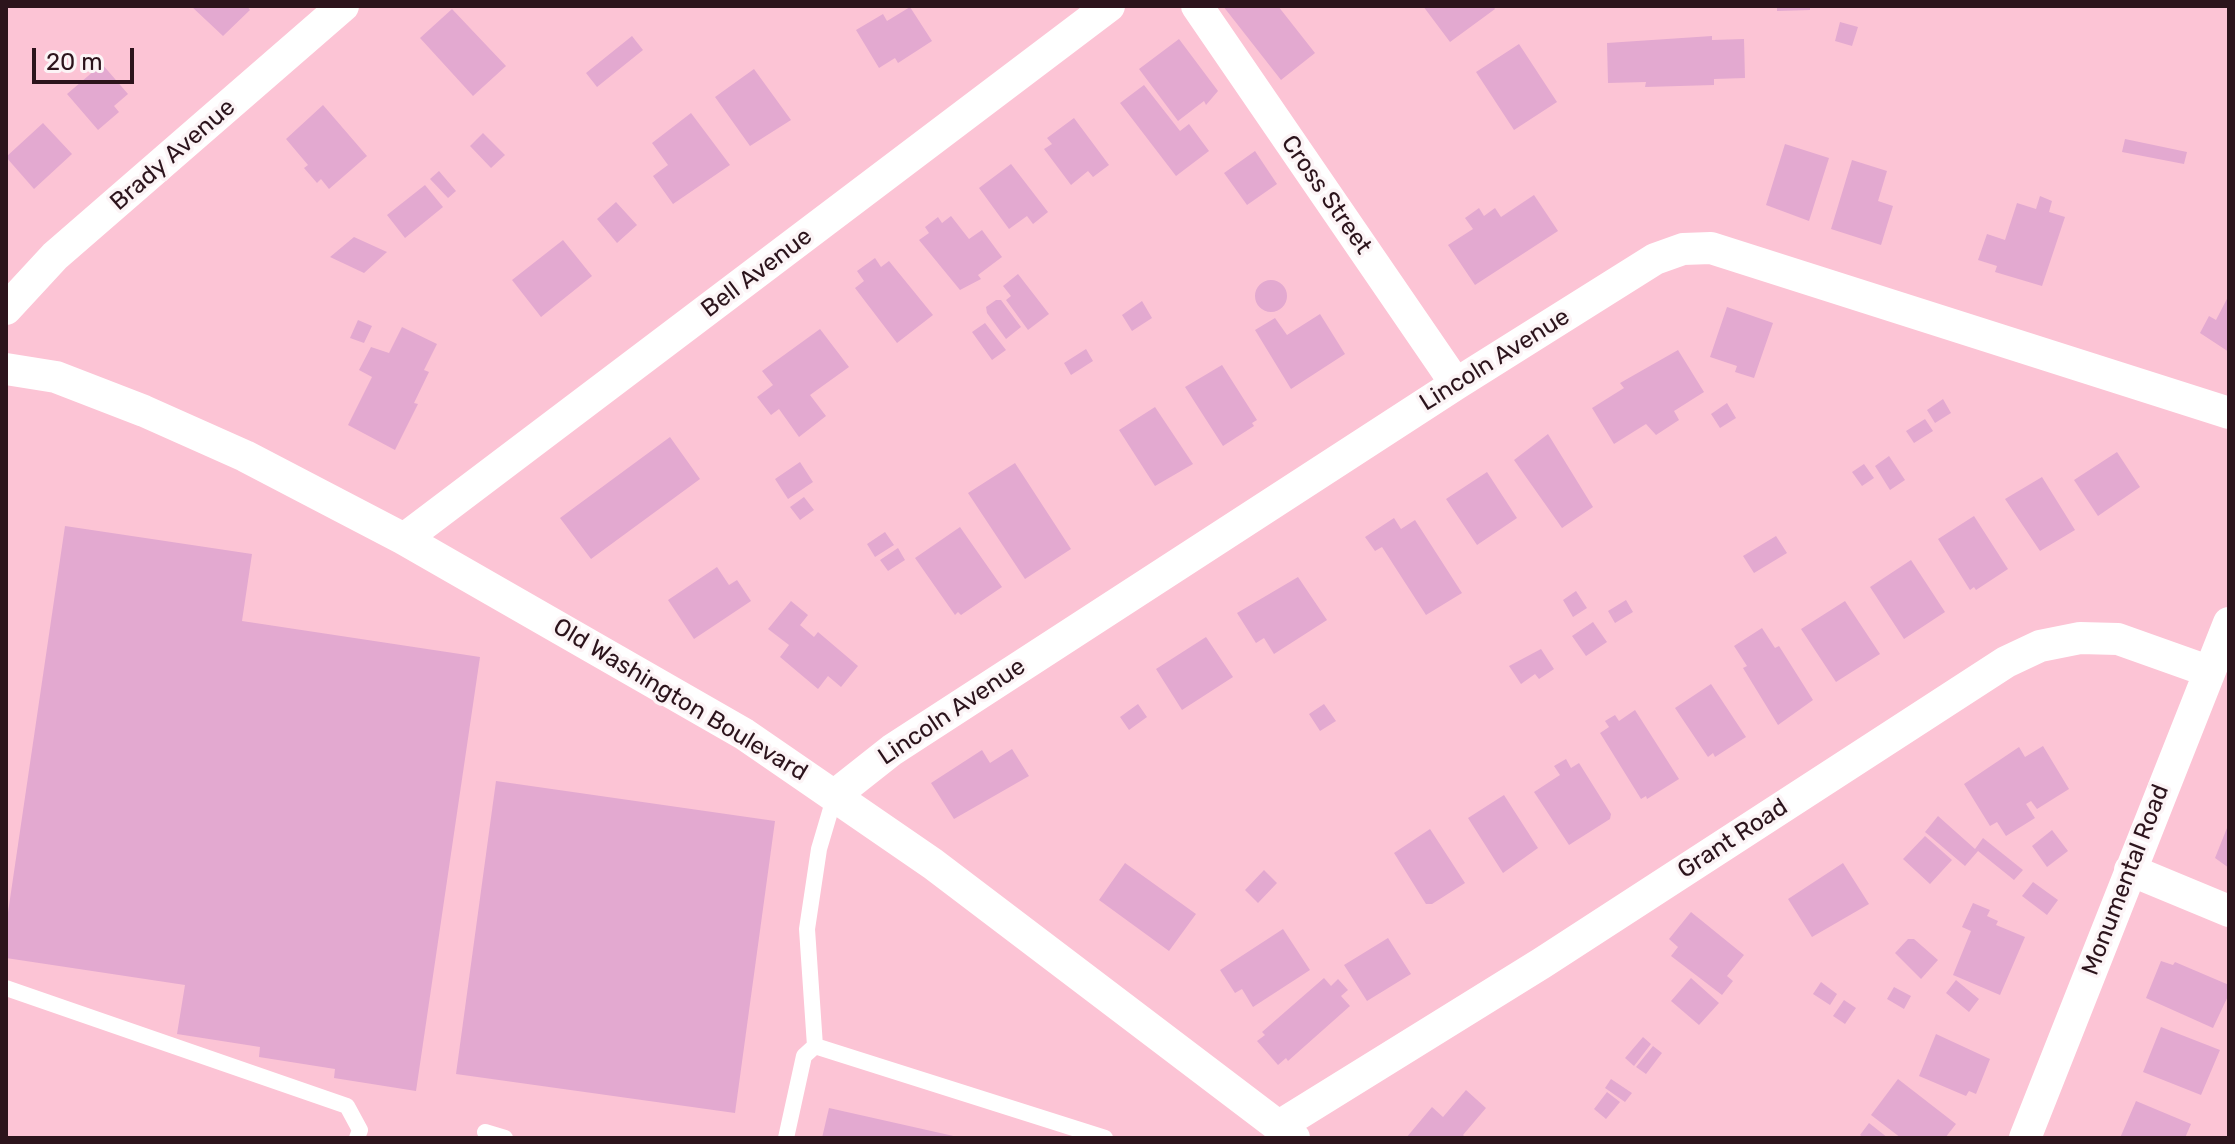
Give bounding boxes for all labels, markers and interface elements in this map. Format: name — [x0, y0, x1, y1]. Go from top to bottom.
scale bar — [36, 32, 138, 82]
text: 20 m — [46, 48, 103, 76]
street label: Brady Avenue — [105, 93, 241, 217]
street label: Cross Street — [1275, 130, 1377, 260]
street label: Bell Avenue — [696, 222, 818, 324]
street label: Lincoln Avenue — [1415, 302, 1575, 418]
street label: Old Washington Boulevard — [548, 613, 812, 787]
street label: Lincoln Avenue — [873, 652, 1031, 772]
street label: Monumental Road — [2076, 780, 2176, 980]
street label: Grant Road — [1673, 793, 1793, 885]

